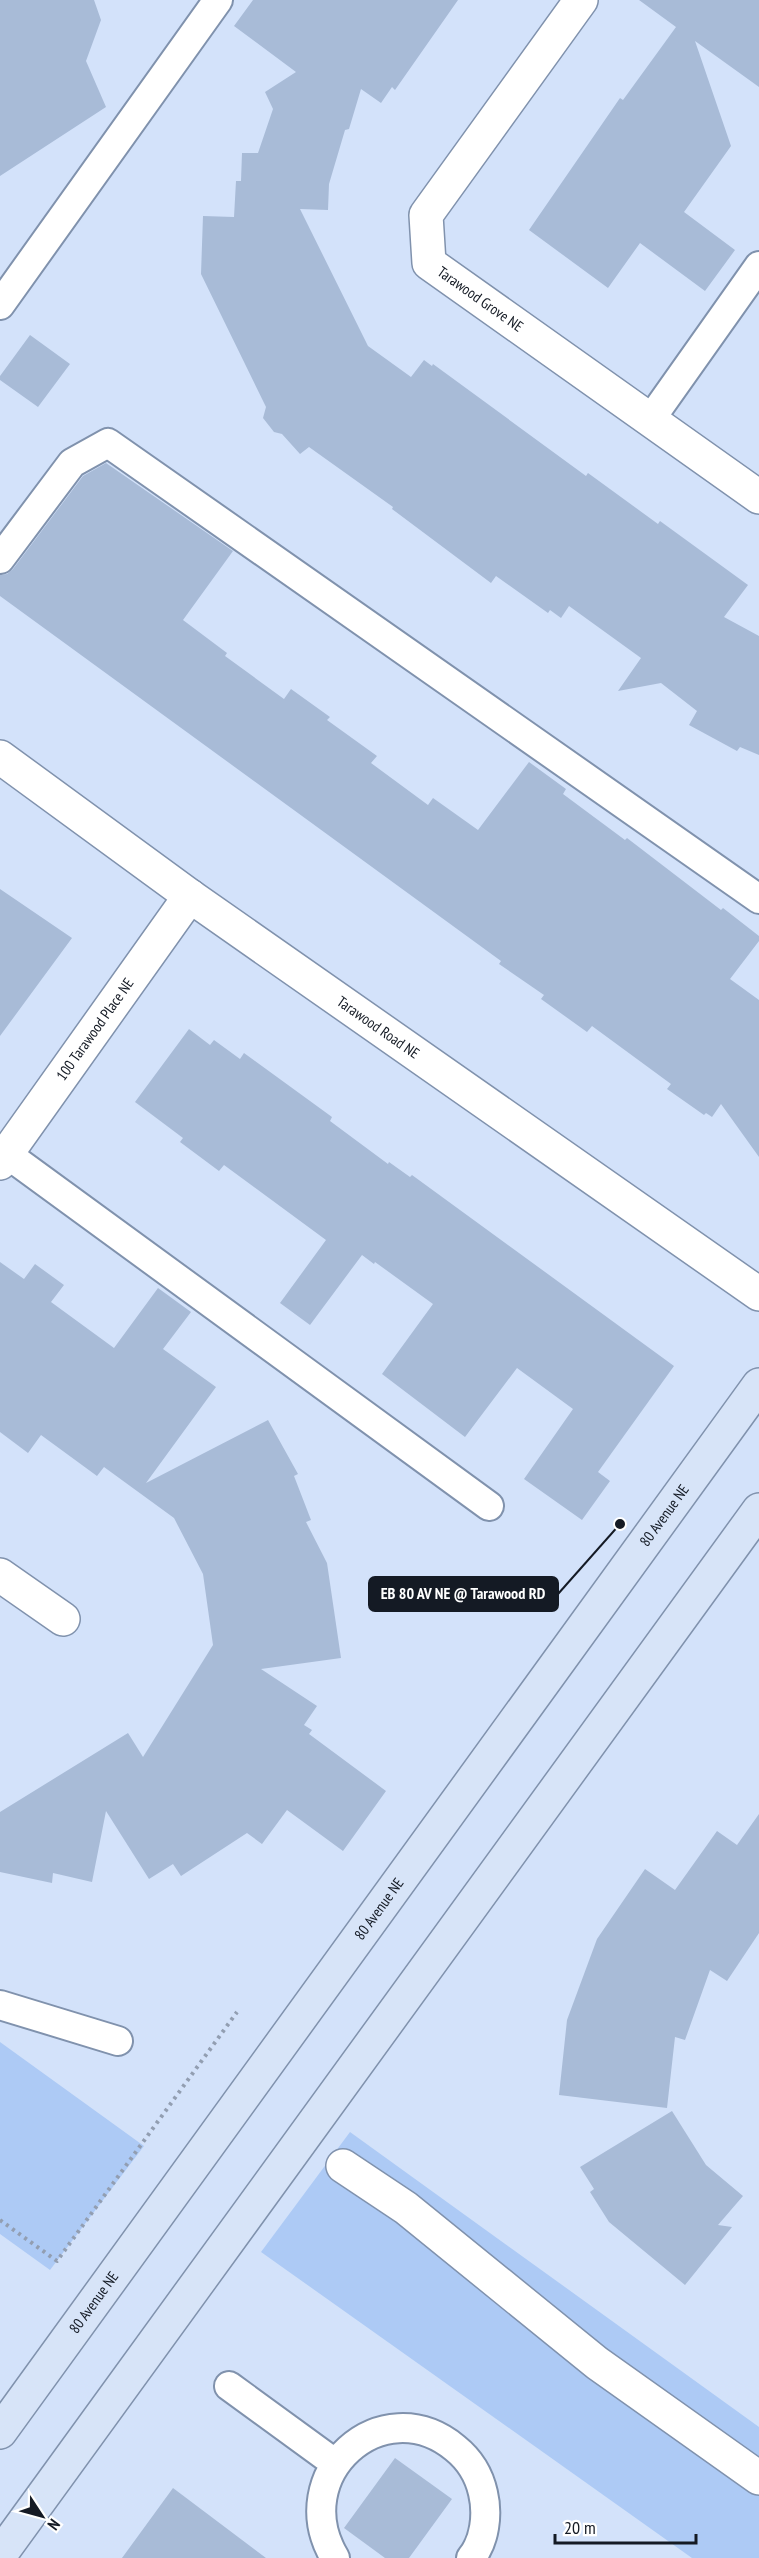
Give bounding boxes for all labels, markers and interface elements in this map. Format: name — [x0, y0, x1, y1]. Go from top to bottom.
street label: Tarawood Grove NE — [434, 262, 527, 336]
street label: 100 Tarawood Place NE — [52, 974, 138, 1084]
street label: Tarawood Road NE — [334, 992, 423, 1063]
street label: 80 Avenue NE — [635, 1480, 693, 1550]
callout: EB 80 AV NE @ Tarawood RD — [369, 1577, 558, 1611]
text: EB 80 AV NE @ Tarawood RD — [381, 1583, 546, 1603]
street label: 80 Avenue NE — [350, 1874, 408, 1943]
street label: 80 Avenue NE — [65, 2267, 122, 2337]
north arrow — [12, 2486, 72, 2546]
scale bar — [555, 2507, 696, 2545]
text: N — [44, 2515, 65, 2534]
text: 20 m — [564, 2516, 596, 2539]

